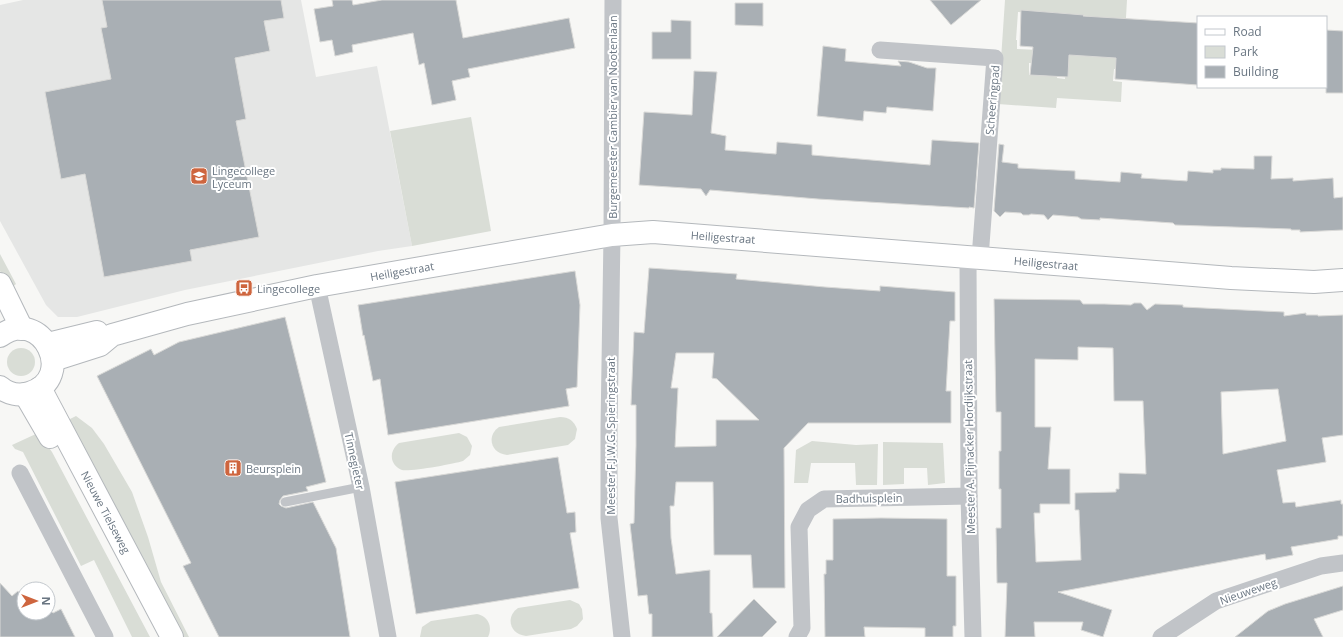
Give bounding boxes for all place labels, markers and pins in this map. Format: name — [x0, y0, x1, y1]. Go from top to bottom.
place label: Lingecollege Lyceum — [212, 163, 275, 191]
school or university icon: Lingecollege Lyceum — [189, 166, 209, 186]
bus stop icon: Lingecollege — [234, 278, 254, 298]
place label: Lingecollege — [257, 281, 320, 296]
building icon: Beursplein — [223, 458, 243, 478]
place label: Beursplein — [246, 461, 301, 476]

